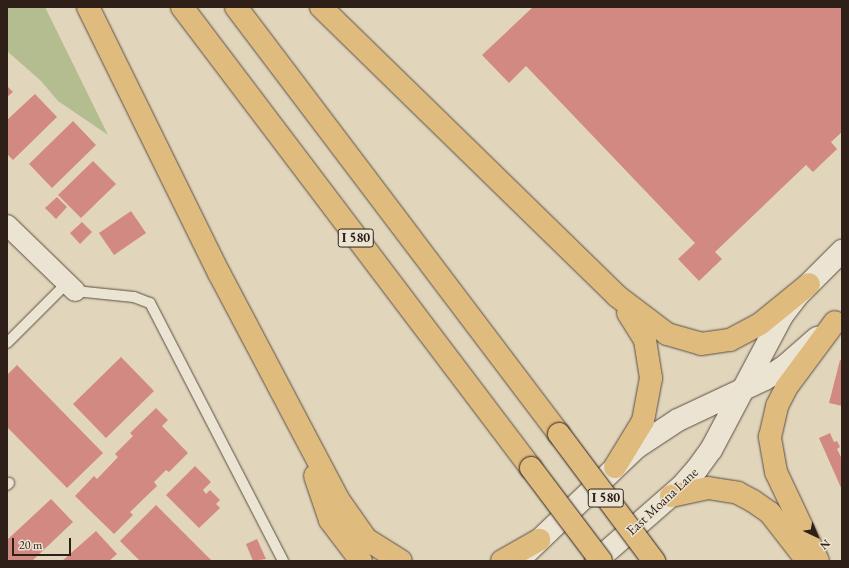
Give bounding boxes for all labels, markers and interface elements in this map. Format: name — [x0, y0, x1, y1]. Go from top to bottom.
road number: I 580 — [337, 227, 375, 249]
street label: East Moana Lane — [623, 464, 701, 538]
road number: I 580 — [587, 487, 625, 509]
north arrow — [797, 516, 837, 556]
scale bar — [14, 530, 73, 556]
text: 20 m — [19, 537, 42, 553]
text: N — [817, 537, 833, 553]

